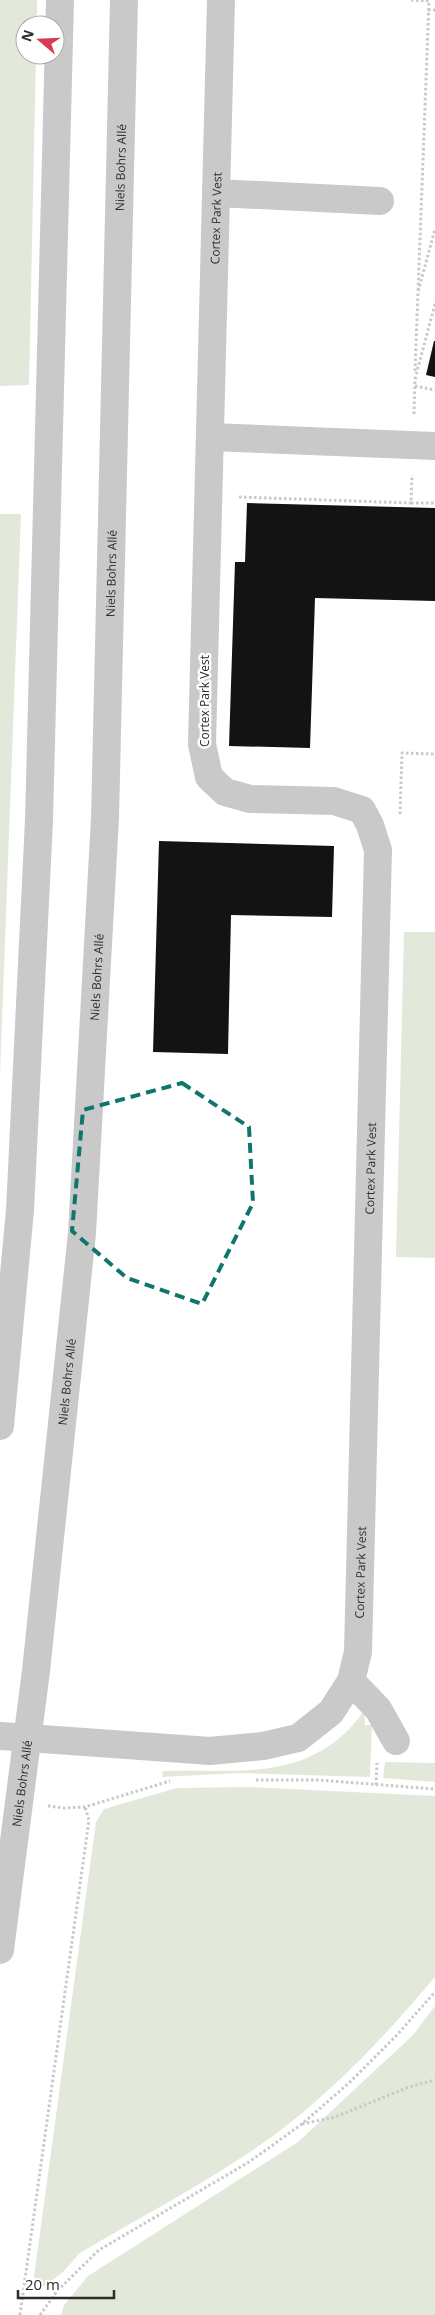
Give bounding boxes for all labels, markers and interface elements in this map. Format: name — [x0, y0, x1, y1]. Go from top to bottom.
north arrow — [15, 15, 65, 65]
text: N — [16, 27, 38, 44]
street label: Niels Bohrs Allé — [111, 123, 130, 211]
street label: Cortex Park Vest — [206, 172, 225, 264]
street label: Niels Bohrs Allé — [101, 529, 120, 617]
street label: Cortex Park Vest — [196, 655, 213, 747]
street label: Niels Bohrs Allé — [85, 933, 107, 1021]
street label: Cortex Park Vest — [360, 1122, 380, 1215]
street label: Niels Bohrs Allé — [53, 1337, 79, 1426]
street label: Cortex Park Vest — [350, 1526, 370, 1619]
street label: Niels Bohrs Allé — [7, 1739, 36, 1828]
scale bar — [18, 2268, 114, 2300]
text: 20 m — [25, 2274, 60, 2294]

